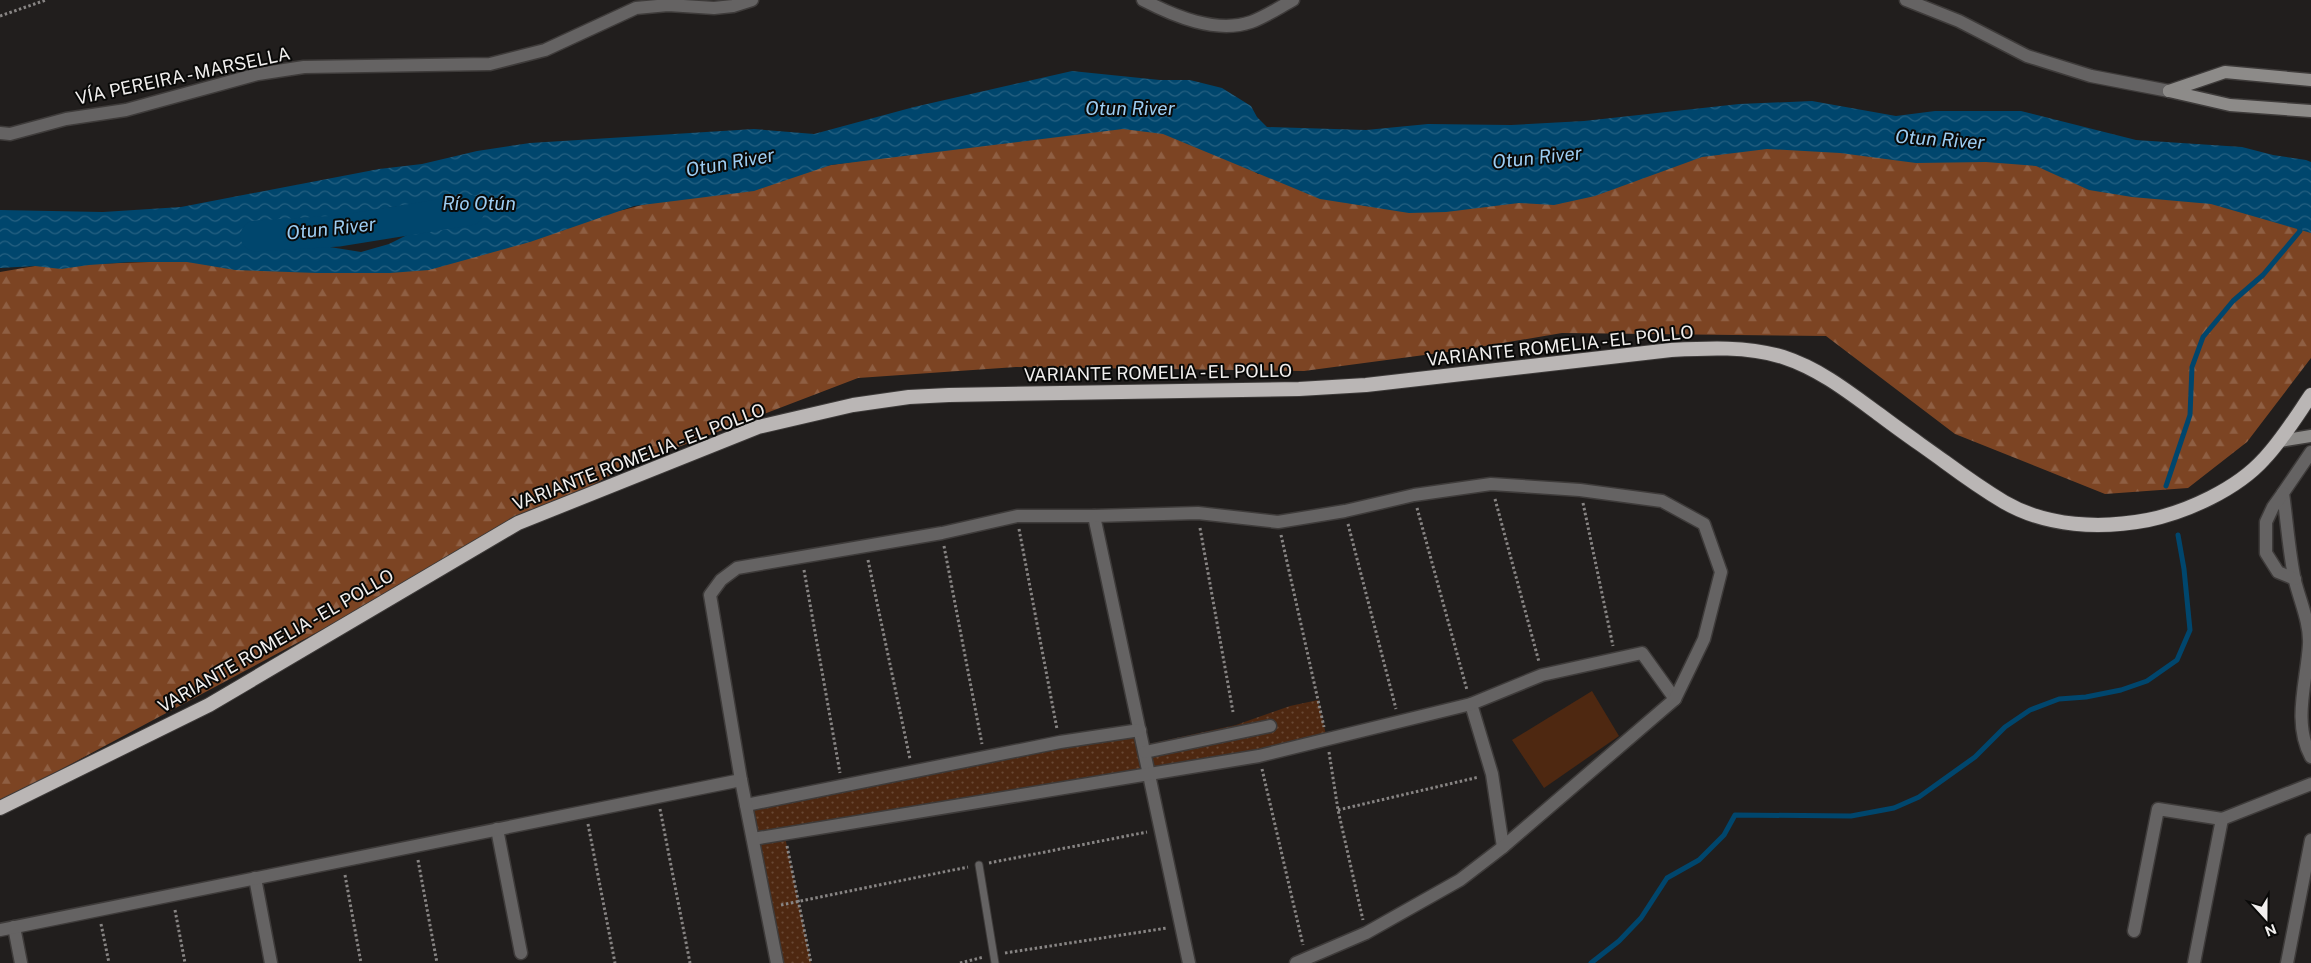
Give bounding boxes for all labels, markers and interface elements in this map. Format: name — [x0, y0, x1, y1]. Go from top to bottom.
street label: VÍA PEREIRA - MARSELLA — [73, 41, 292, 109]
water label: Otun River — [1085, 97, 1176, 119]
water label: Otun River — [1894, 125, 1986, 153]
water label: Otun River — [1491, 141, 1584, 173]
water label: Otun River — [684, 143, 777, 181]
water label: Río Otún — [442, 192, 516, 214]
water label: Otun River — [285, 212, 378, 244]
street label: VARIANTE ROMELIA - EL POLLO — [1425, 321, 1695, 370]
street label: VARIANTE ROMELIA - EL POLLO — [1024, 360, 1292, 385]
street label: VARIANTE ROMELIA - EL POLLO — [510, 399, 768, 514]
street label: VARIANTE ROMELIA - EL POLLO — [154, 564, 397, 717]
north arrow — [2241, 893, 2291, 943]
text: N — [2263, 921, 2279, 940]

